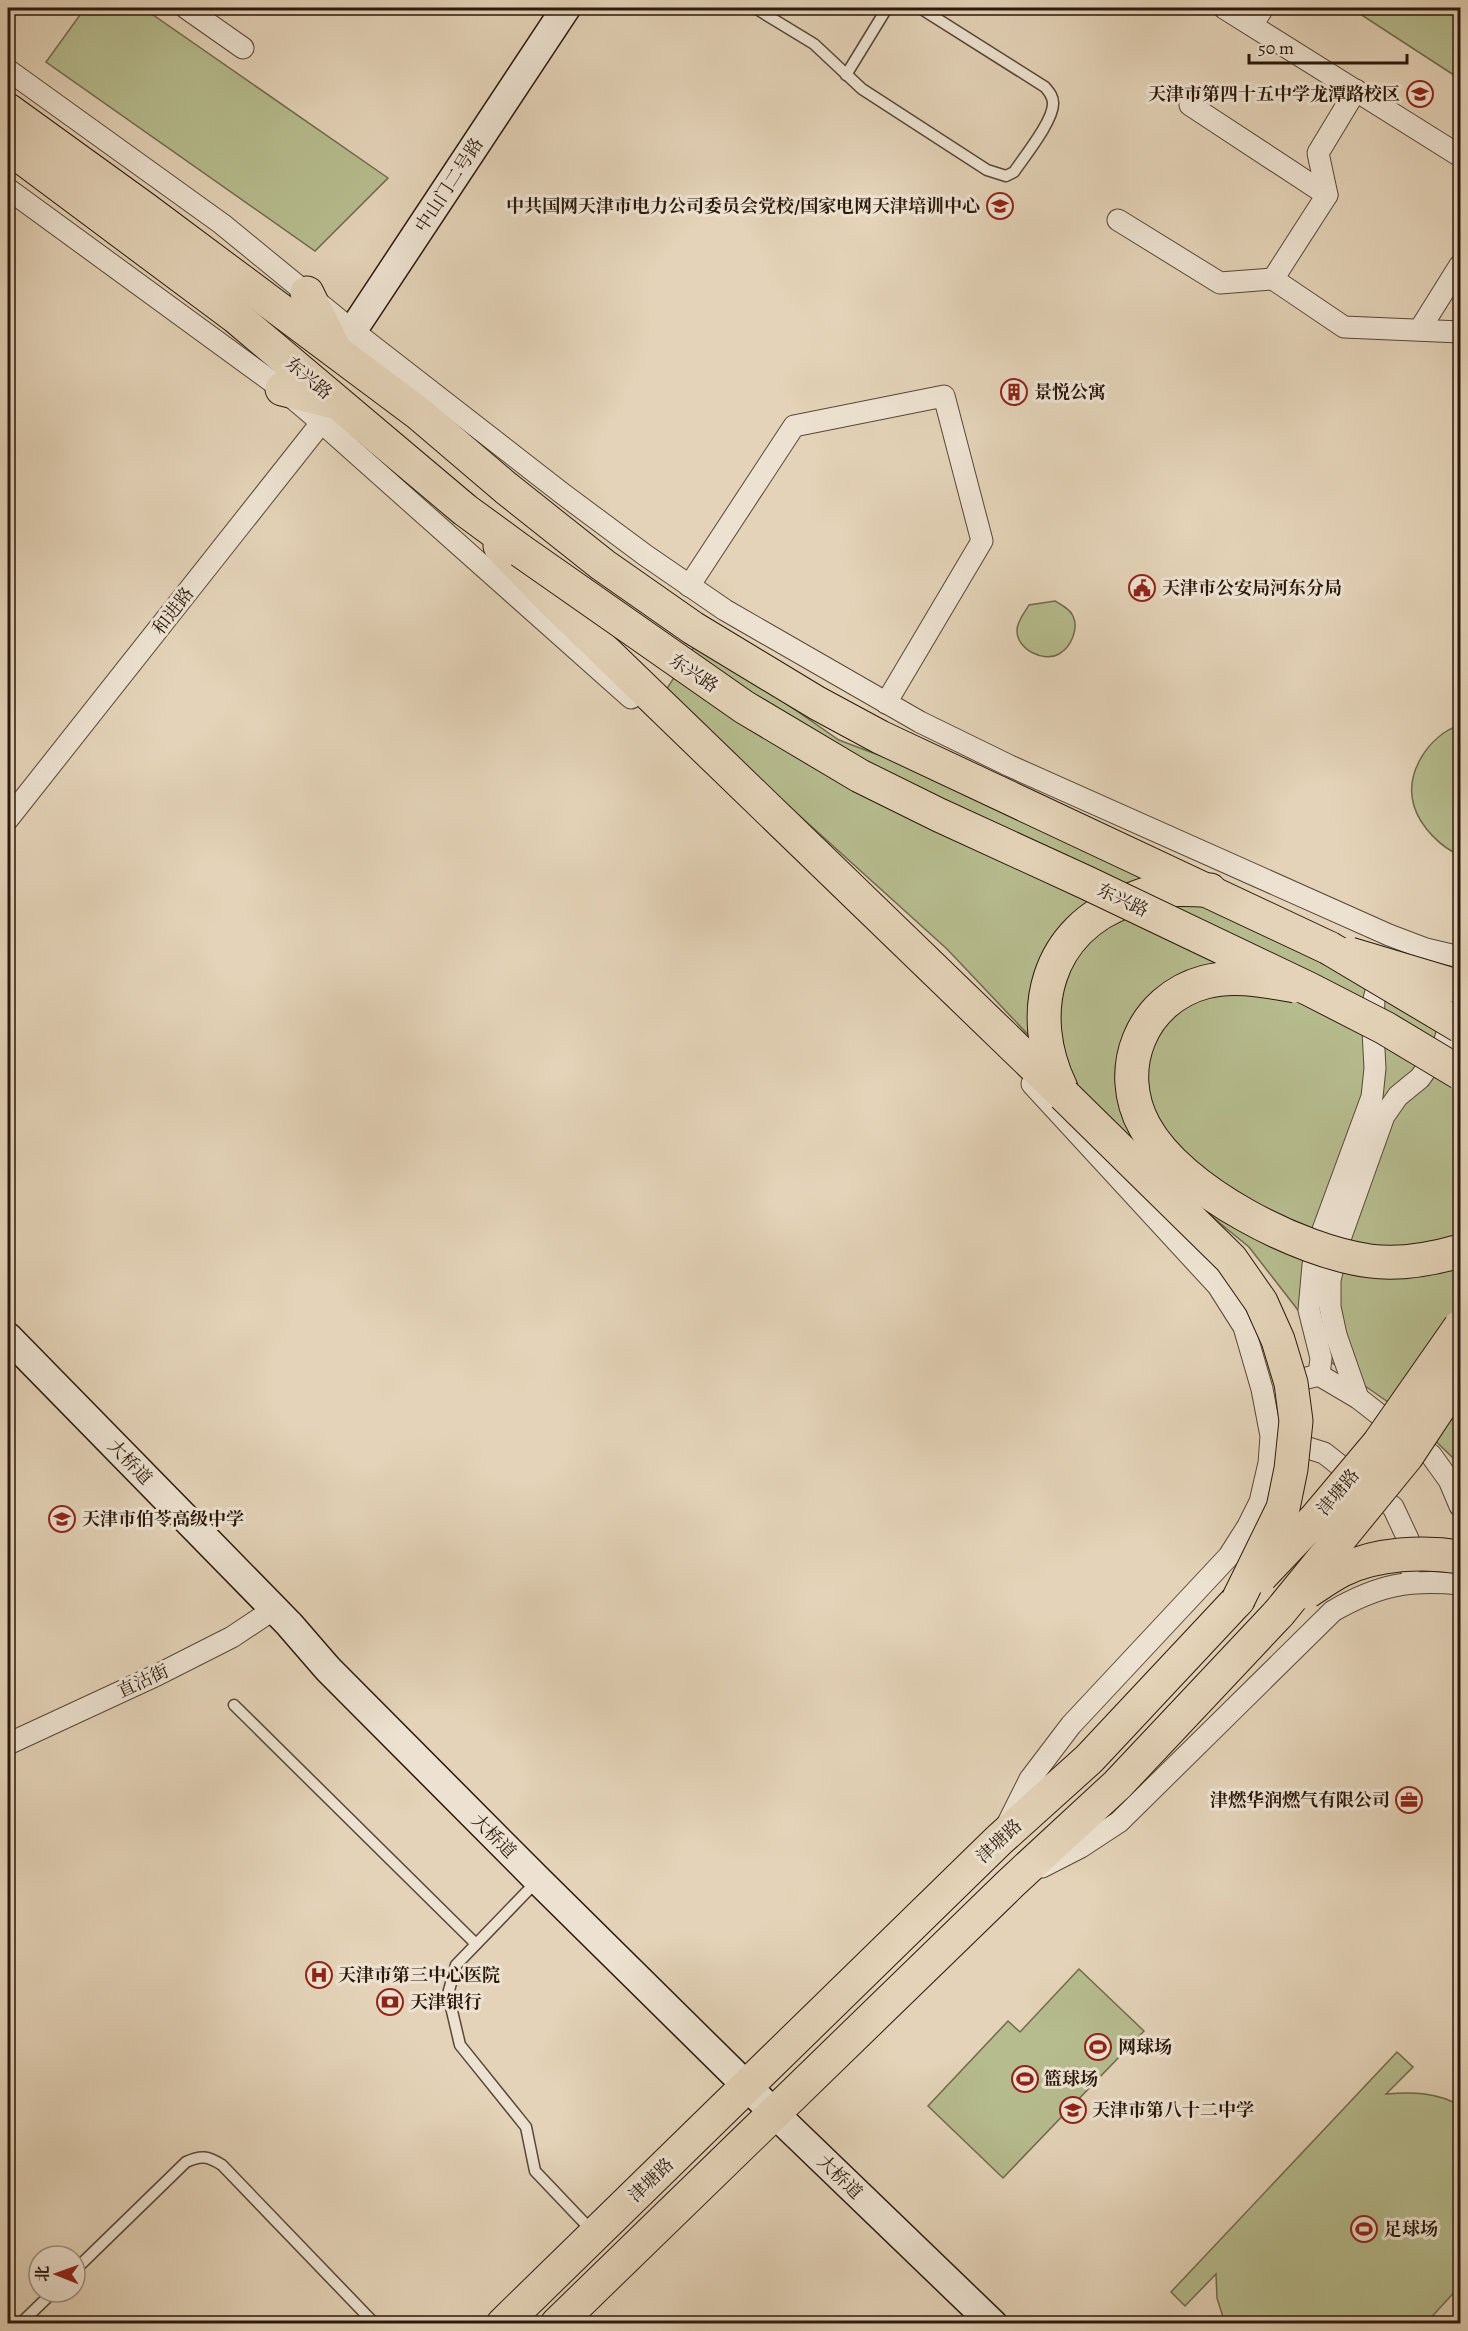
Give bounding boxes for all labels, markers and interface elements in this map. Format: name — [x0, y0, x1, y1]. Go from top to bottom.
scale bar — [1249, 27, 1406, 65]
text: 50 m — [1258, 36, 1294, 60]
school or university icon: 天津市第四十五中学龙潭路校区 — [1405, 79, 1435, 109]
place label: 天津市第四十五中学龙潭路校区 — [1148, 82, 1400, 106]
street label: 中山门二号路 — [410, 133, 488, 237]
school or university icon: 中共国网天津市电力公司委员会党校/国家电网天津培训中心 — [985, 191, 1015, 221]
place label: 中共国网天津市电力公司委员会党校/国家电网天津培训中心 — [506, 194, 980, 218]
street label: 东兴路 — [281, 351, 337, 405]
building icon: 景悦公寓 — [999, 377, 1029, 407]
place label: 景悦公寓 — [1034, 380, 1106, 404]
public building icon: 天津市公安局河东分局 — [1127, 573, 1157, 603]
place label: 天津市公安局河东分局 — [1162, 576, 1342, 600]
street label: 和进路 — [147, 582, 199, 640]
street label: 东兴路 — [665, 648, 723, 698]
street label: 东兴路 — [1093, 878, 1153, 922]
street label: 大桥道 — [103, 1434, 157, 1490]
street label: 津塘路 — [1311, 1464, 1365, 1520]
school or university icon: 天津市伯苓高级中学 — [47, 1504, 77, 1534]
place label: 天津市伯苓高级中学 — [82, 1507, 244, 1531]
street label: 直沽街 — [113, 1659, 173, 1703]
office icon: 津燃华润燃气有限公司 — [1394, 1785, 1424, 1815]
place label: 津燃华润燃气有限公司 — [1210, 1788, 1390, 1812]
street label: 大桥道 — [466, 1808, 522, 1864]
street label: 津塘路 — [971, 1814, 1027, 1868]
hospital icon: 天津市第三中心医院 — [304, 1960, 334, 1990]
place label: 天津市第三中心医院 — [338, 1963, 500, 1987]
bank icon: 天津银行 — [375, 1987, 405, 2017]
place label: 天津银行 — [410, 1990, 482, 2014]
sports icon: 网球场 — [1083, 2032, 1113, 2062]
place label: 网球场 — [1118, 2035, 1172, 2059]
sports icon: 篮球场 — [1010, 2064, 1040, 2094]
place label: 篮球场 — [1044, 2067, 1098, 2091]
school or university icon: 天津市第八十二中学 — [1058, 2095, 1088, 2125]
place label: 天津市第八十二中学 — [1092, 2098, 1254, 2122]
street label: 大桥道 — [812, 2150, 868, 2204]
street label: 津塘路 — [623, 2153, 679, 2207]
sports icon: 足球场 — [1349, 2214, 1379, 2244]
place label: 足球场 — [1384, 2217, 1438, 2241]
north arrow — [27, 2244, 87, 2304]
text: 北 — [32, 2266, 54, 2282]

